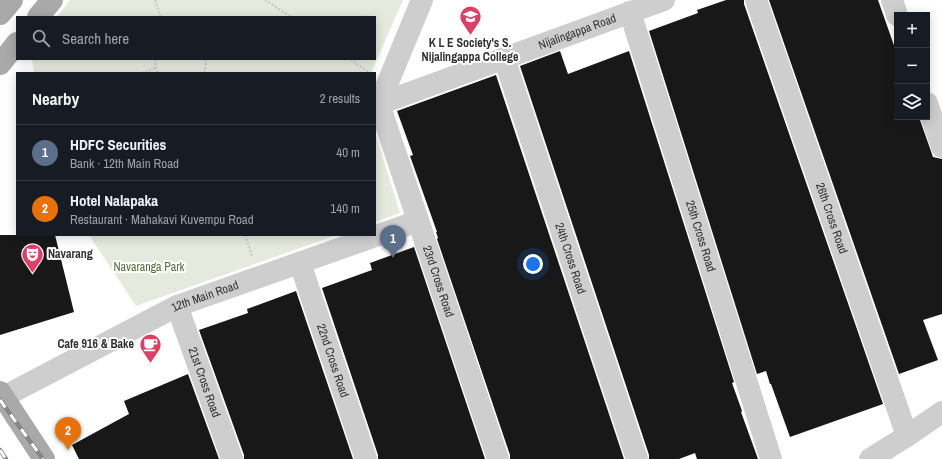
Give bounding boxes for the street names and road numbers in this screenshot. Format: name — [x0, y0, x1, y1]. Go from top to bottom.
street label: Nijalingappa Road — [536, 10, 618, 53]
street label: 26th Cross Road — [812, 181, 851, 256]
street label: 25th Cross Road — [682, 198, 719, 274]
street label: 24th Cross Road — [551, 221, 590, 296]
street label: 23rd Cross Road — [419, 243, 458, 319]
street label: 12th Main Road — [168, 277, 241, 316]
street label: 22nd Cross Road — [313, 322, 353, 400]
street label: 21st Cross Road — [184, 345, 224, 419]

